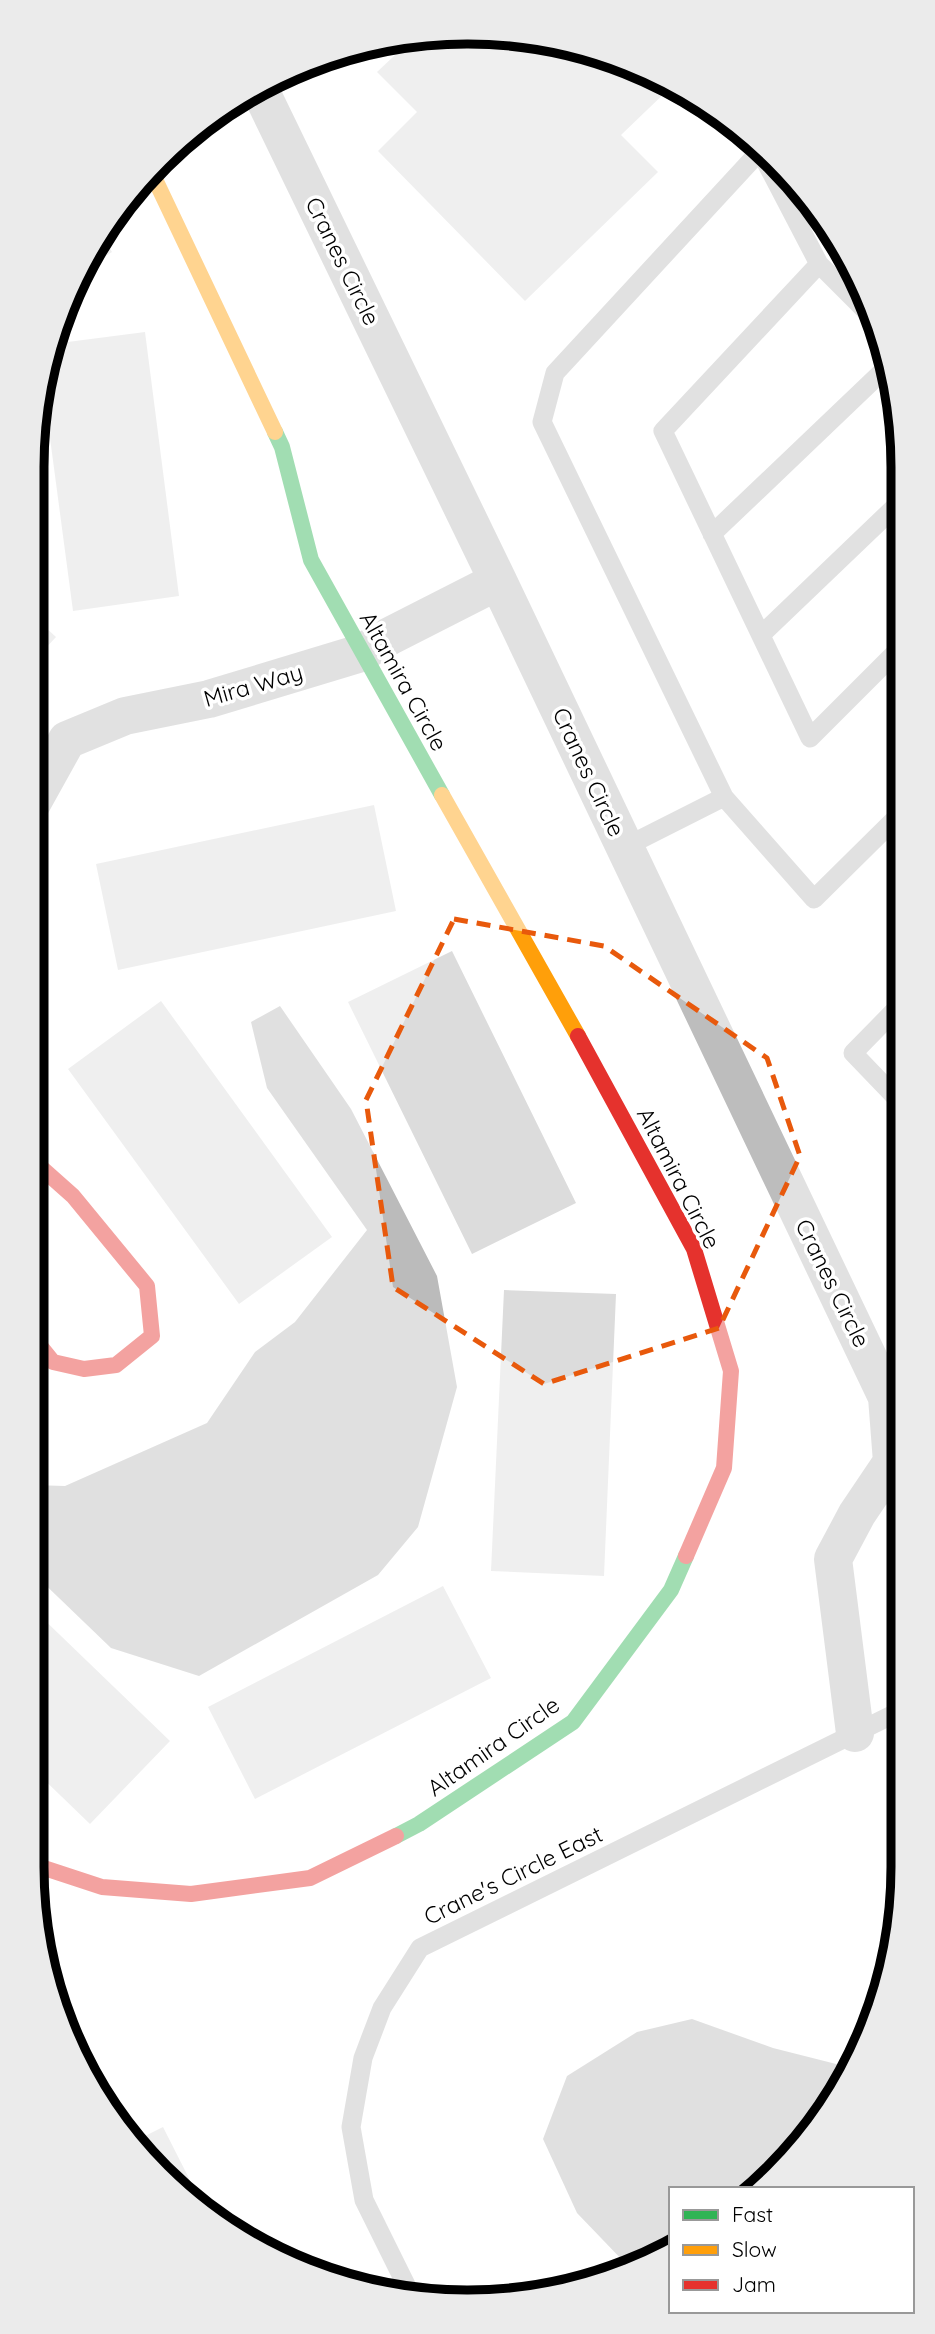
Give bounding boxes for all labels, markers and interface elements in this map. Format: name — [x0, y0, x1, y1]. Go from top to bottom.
street label: Cranes Circle — [299, 192, 387, 330]
street label: Altamira Circle — [354, 606, 454, 756]
street label: Mira Way — [200, 657, 306, 713]
street label: Cranes Circle — [546, 703, 632, 841]
street label: Altamira Circle — [631, 1102, 727, 1254]
street label: Cranes Circle — [789, 1214, 877, 1352]
street label: Altamira Circle — [421, 1690, 565, 1802]
street label: Crane's Circle East — [419, 1819, 607, 1931]
legend — [669, 2187, 914, 2313]
text: Fast — [732, 2201, 773, 2227]
text: Slow — [732, 2236, 777, 2262]
text: Jam — [732, 2271, 776, 2297]

